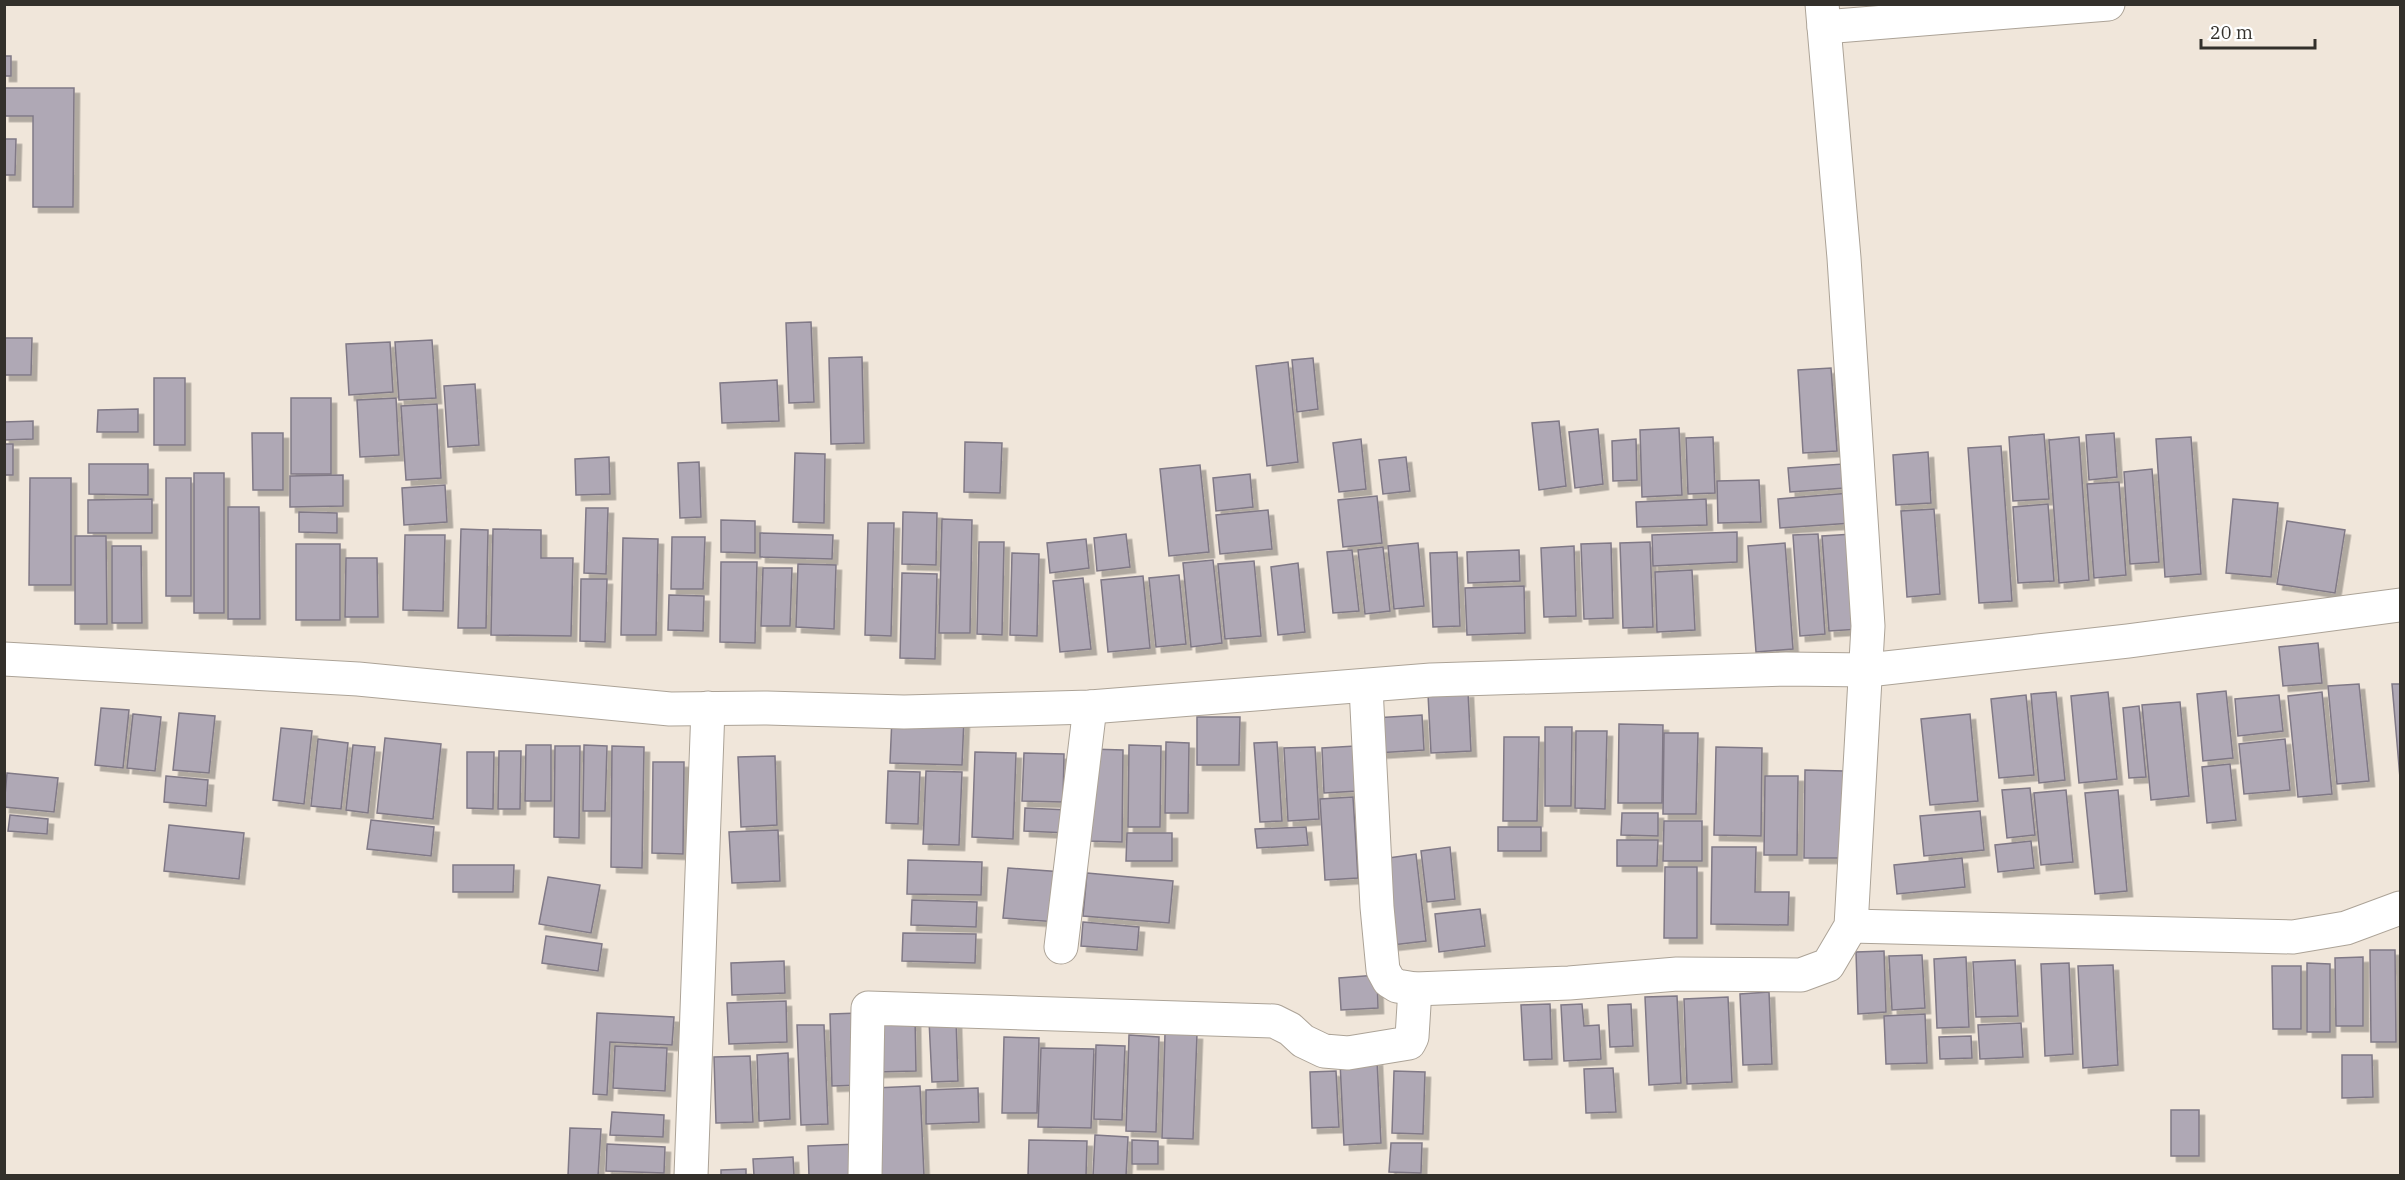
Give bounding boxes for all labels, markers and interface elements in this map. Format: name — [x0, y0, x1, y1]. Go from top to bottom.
scale bar — [2201, 12, 2315, 50]
text: 20 m — [2210, 21, 2253, 44]

